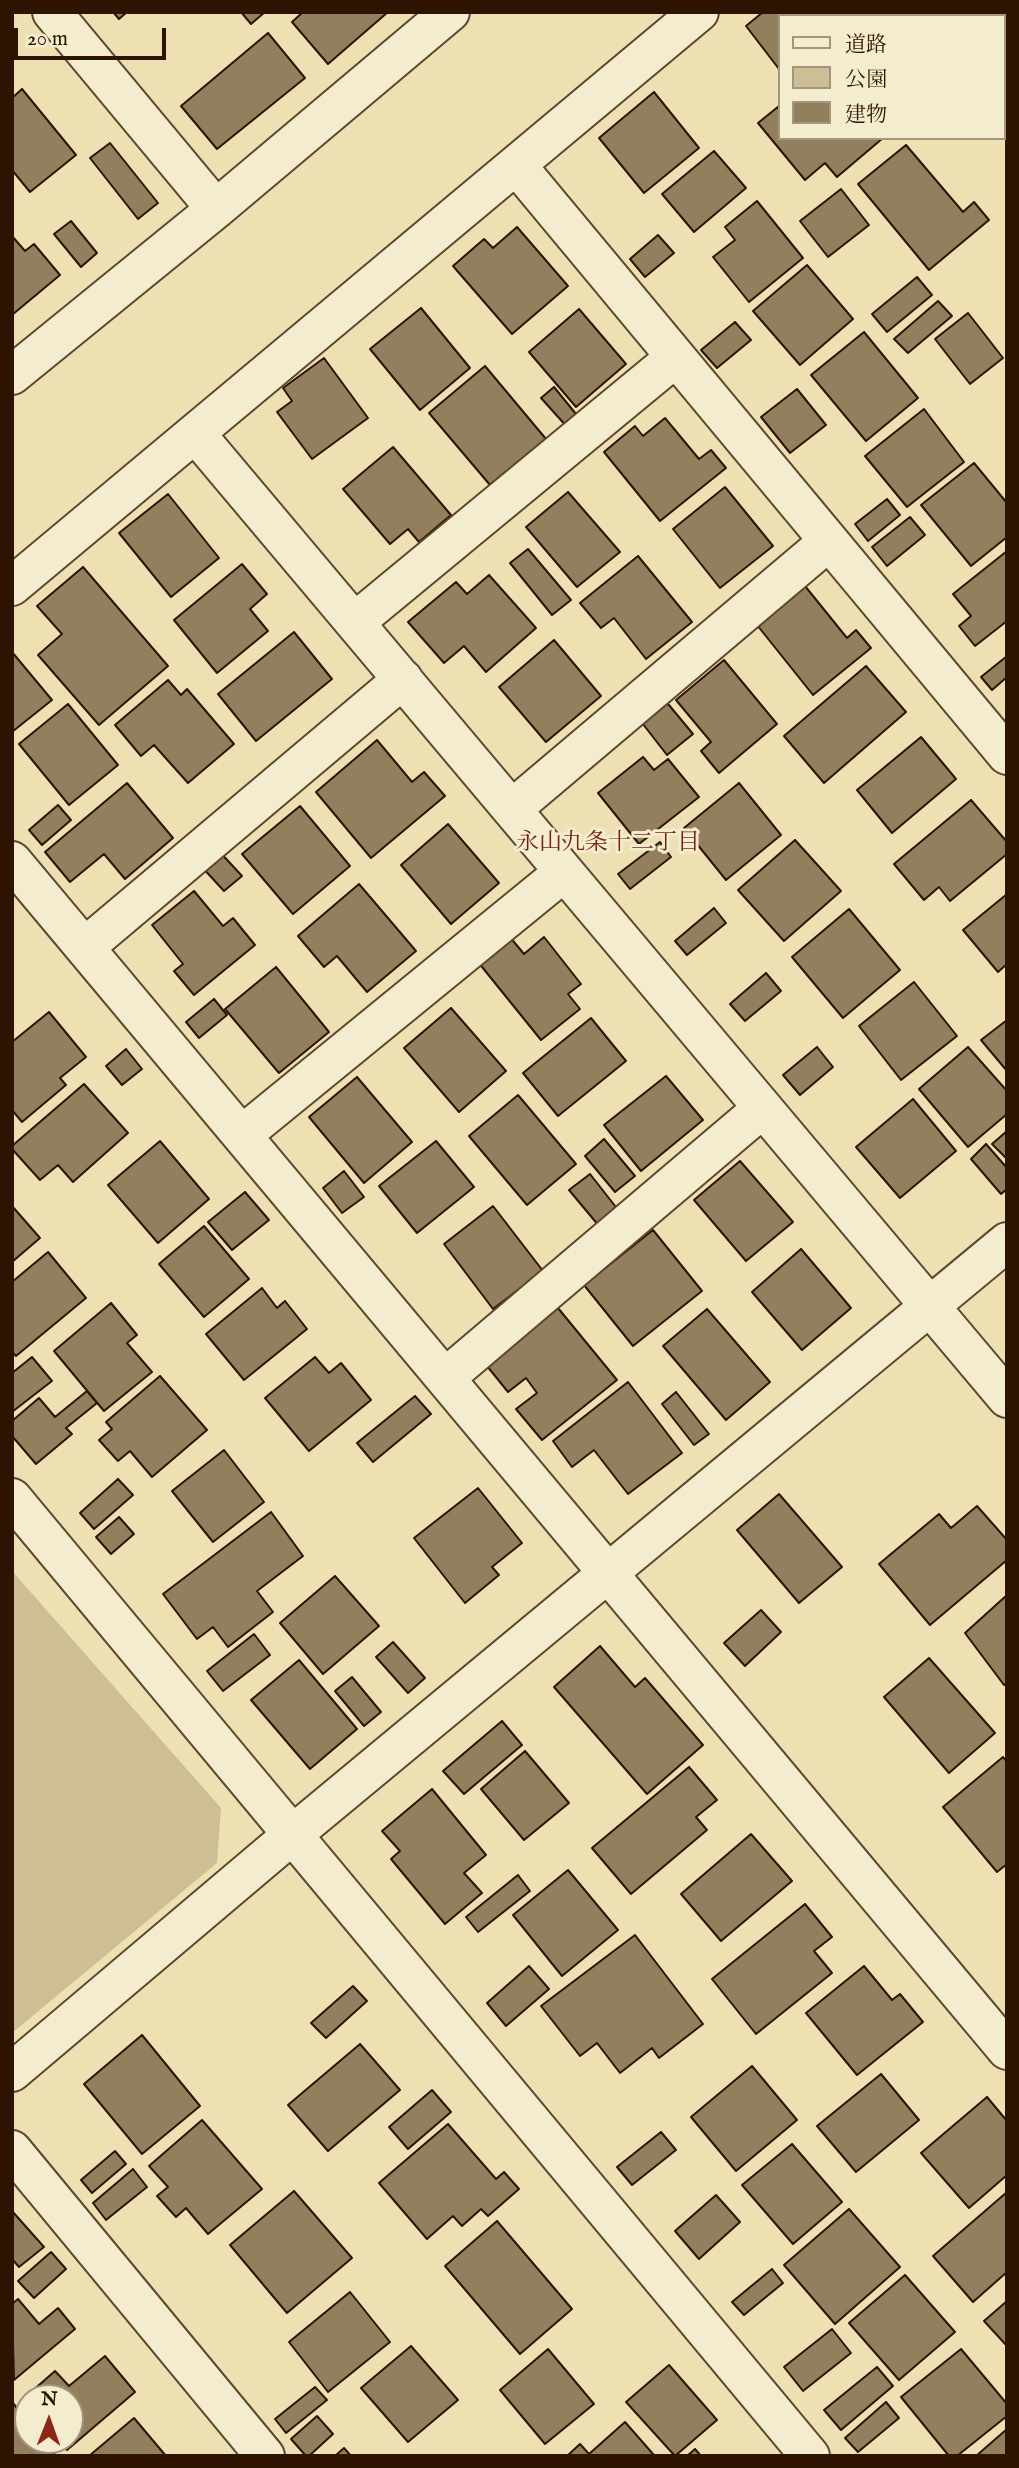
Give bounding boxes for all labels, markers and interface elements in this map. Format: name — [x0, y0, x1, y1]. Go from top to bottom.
scale bar — [18, 14, 170, 58]
legend — [778, 14, 1005, 140]
text: 20 m — [27, 26, 68, 53]
text: 道路 — [845, 32, 887, 59]
text: 公園 — [845, 67, 887, 94]
text: 建物 — [845, 102, 887, 129]
district label: 永山九条十二丁目 — [516, 830, 700, 858]
north arrow — [14, 2384, 84, 2454]
text: N — [41, 2388, 58, 2412]

